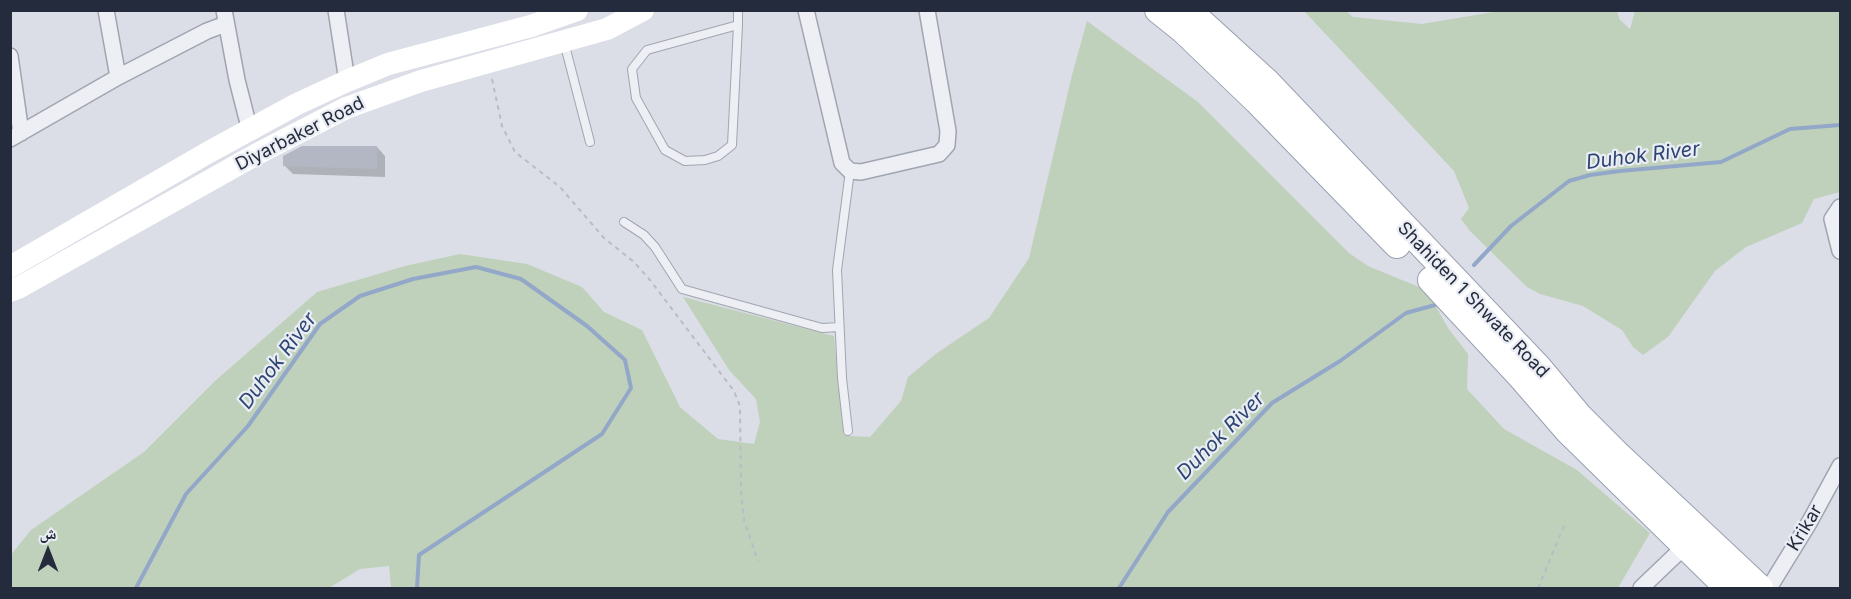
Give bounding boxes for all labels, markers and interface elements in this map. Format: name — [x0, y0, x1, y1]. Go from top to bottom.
street label: Diyarbaker Road — [232, 92, 368, 176]
water label: Duhok River — [1585, 137, 1701, 175]
street label: Shahiden 1 Shwate Road — [1393, 217, 1553, 383]
water label: Duhok River — [234, 308, 322, 414]
water label: Duhok River — [1172, 387, 1270, 485]
street label: Krikar — [1783, 501, 1827, 555]
north arrow — [18, 521, 78, 581]
text: ش — [40, 523, 56, 543]

